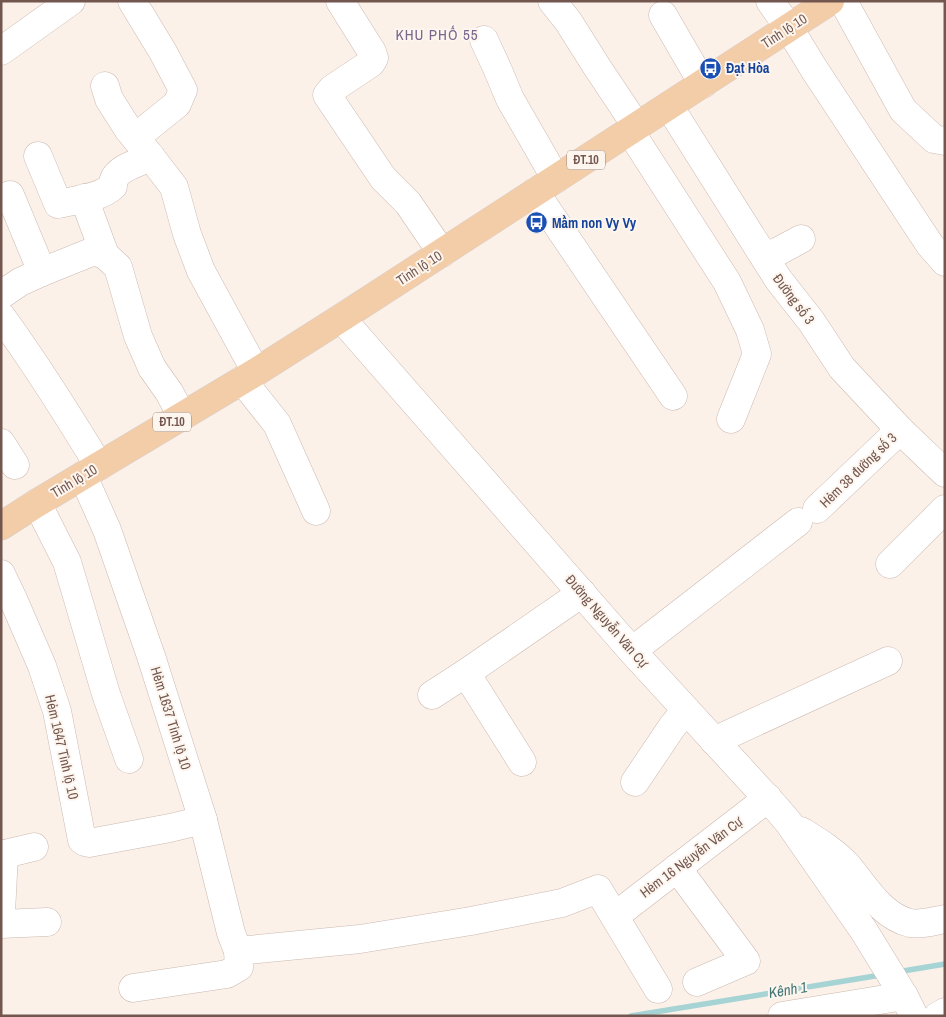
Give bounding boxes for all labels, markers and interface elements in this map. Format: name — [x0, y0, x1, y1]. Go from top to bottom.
street label: Tỉnh lộ 10 — [758, 10, 810, 52]
district label: KHU PHỐ 55 — [395, 24, 479, 45]
bus stop icon: Đạt Hòa — [698, 56, 722, 80]
place label: Đạt Hòa — [726, 59, 770, 77]
road number: ĐT.10 — [567, 150, 605, 170]
bus stop icon: Mầm non Vy Vy — [524, 211, 548, 235]
place label: Mầm non Vy Vy — [552, 214, 637, 232]
street label: Tỉnh lộ 10 — [393, 247, 445, 289]
street label: Đường số 3 — [769, 270, 819, 328]
road number: ĐT.10 — [153, 412, 191, 432]
street label: Hẻm 38 đường số 3 — [816, 429, 900, 511]
street label: Tỉnh lộ 10 — [48, 460, 100, 502]
street label: Đường Nguyễn Văn Cự — [562, 571, 653, 672]
street label: Hẻm 1637 Tỉnh lộ 10 — [147, 664, 195, 772]
street label: Hẻm 1647 Tỉnh lộ 10 — [41, 693, 83, 801]
street label: Hẻm 16 Nguyễn Văn Cự — [636, 812, 746, 901]
water label: Kênh 1 — [767, 976, 809, 1003]

